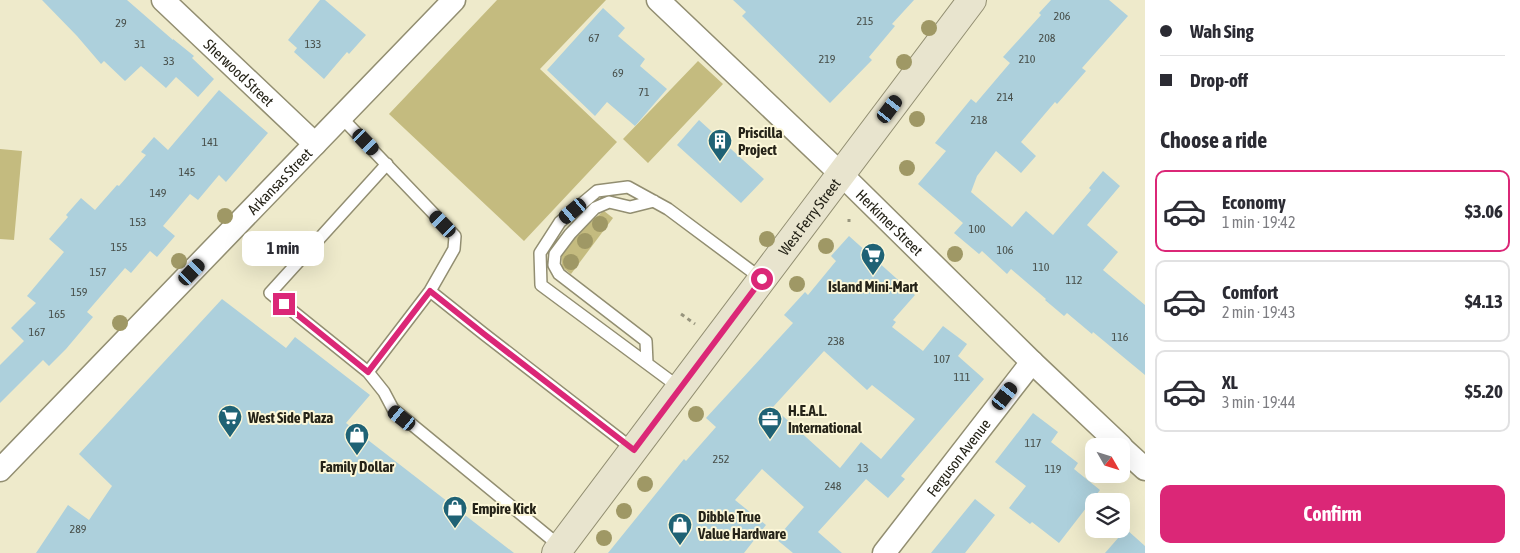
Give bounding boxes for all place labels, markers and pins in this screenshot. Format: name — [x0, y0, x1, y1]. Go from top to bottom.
place label: Priscilla Project — [738, 124, 782, 158]
building icon: Priscilla Project — [707, 128, 733, 162]
supermarket icon: Island Mini-Mart — [860, 242, 886, 276]
place label: Island Mini-Mart — [828, 278, 919, 295]
place label: H.E.A.L. International — [788, 402, 863, 436]
supermarket icon: West Side Plaza — [217, 404, 243, 438]
office icon: H.E.A.L. International — [757, 406, 783, 440]
place label: West Side Plaza — [247, 409, 333, 426]
shop icon: Family Dollar — [344, 422, 370, 456]
place label: Family Dollar — [320, 458, 394, 475]
shop icon: Empire Kick — [442, 495, 468, 529]
place label: Empire Kick — [472, 500, 536, 517]
place label: Dibble True Value Hardware — [697, 508, 786, 542]
shop icon: Dibble True Value Hardware — [667, 512, 693, 546]

